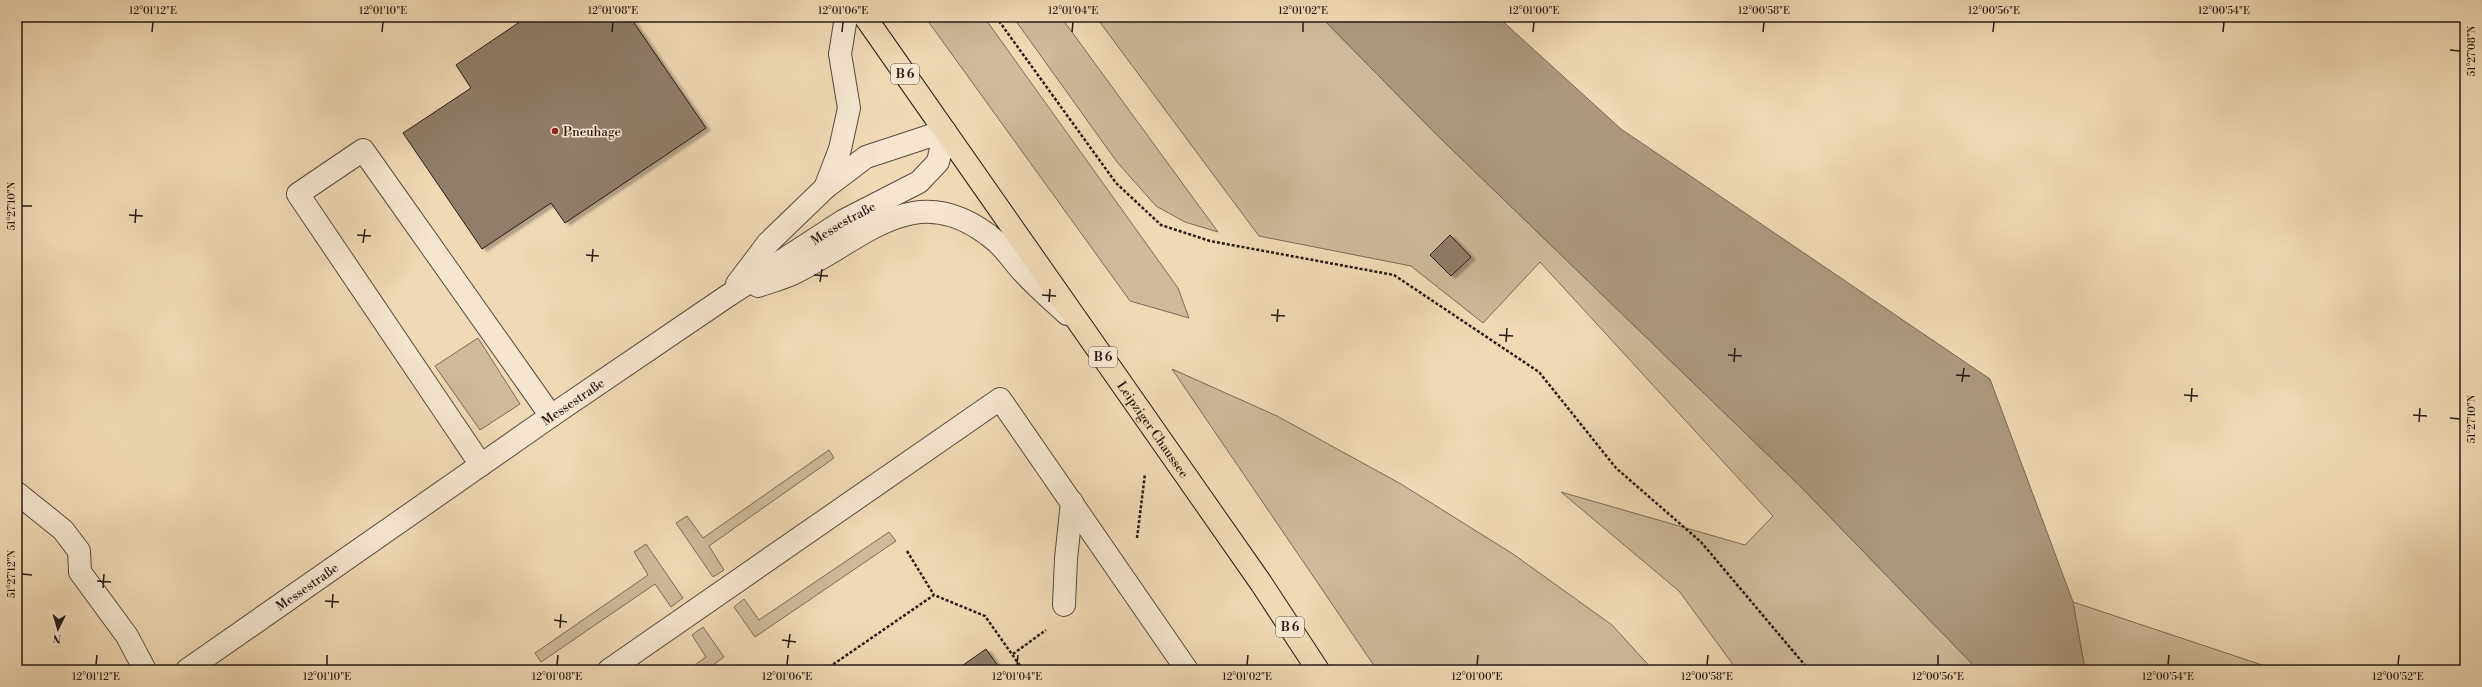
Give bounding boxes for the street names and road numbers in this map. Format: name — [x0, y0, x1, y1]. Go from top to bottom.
road number: B 6 — [891, 64, 919, 84]
street label: Messestraße — [808, 198, 879, 249]
road number: B 6 — [1089, 347, 1117, 367]
street label: Messestraße — [539, 375, 608, 429]
street label: Leipziger Chaussee — [1113, 378, 1192, 481]
street label: Messestraße — [273, 560, 342, 615]
road number: B 6 — [1276, 617, 1304, 637]

